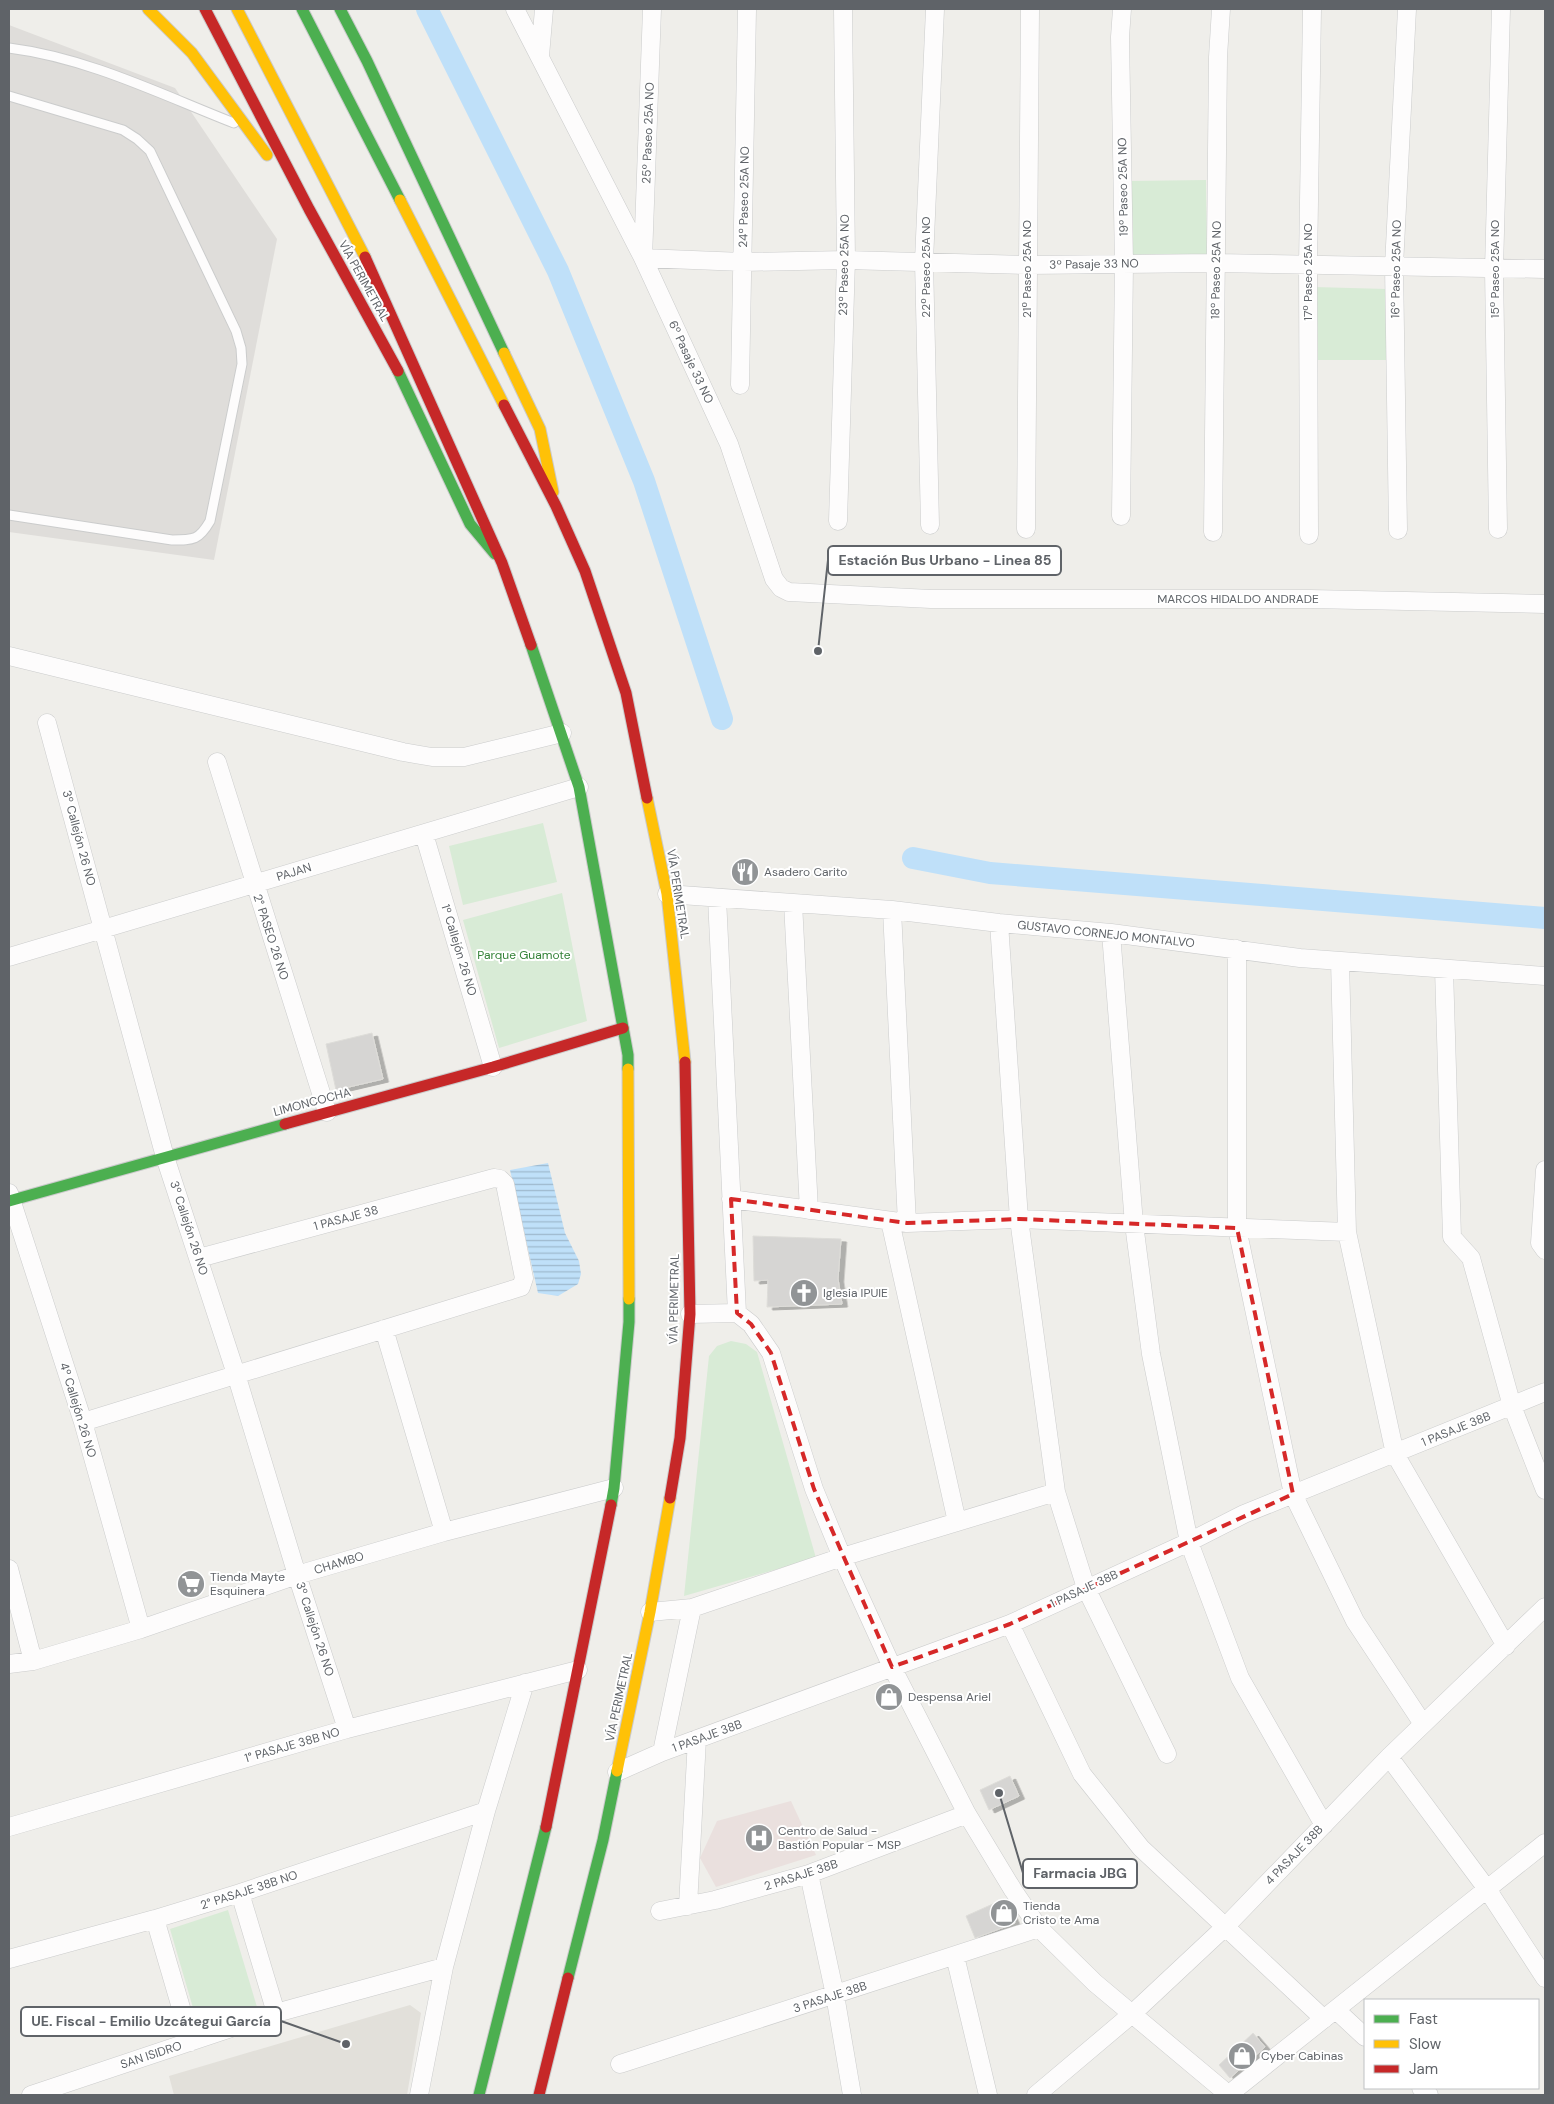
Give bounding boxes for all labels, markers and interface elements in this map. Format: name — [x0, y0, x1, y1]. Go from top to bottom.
street label: 25º Paseo 25A NO — [638, 82, 658, 184]
street label: 19º Paseo 25A NO — [1114, 137, 1132, 237]
street label: 24º Paseo 25A NO — [735, 146, 753, 248]
street label: 23º Paseo 25A NO — [835, 214, 853, 316]
street label: 22º Paseo 25A NO — [918, 216, 934, 318]
street label: 16º Paseo 25A NO — [1387, 219, 1405, 319]
street label: 21º Paseo 25A NO — [1019, 220, 1035, 318]
street label: 15º Paseo 25A NO — [1487, 220, 1503, 318]
street label: 18º Paseo 25A NO — [1207, 221, 1225, 319]
street label: 17º Paseo 25A NO — [1300, 223, 1316, 321]
street label: VÍA PERIMETRAL — [335, 237, 393, 325]
street label: 3º Pasaje 33 NO — [1049, 255, 1139, 273]
street label: 6º Pasaje 33 NO — [665, 318, 717, 406]
callout: Estación Bus Urbano - Linea 85 — [828, 546, 1061, 575]
text: Estación Bus Urbano - Linea 85 — [838, 551, 1052, 569]
street label: MARCOS HIDALDO ANDRADE — [1157, 591, 1319, 607]
street label: 3º Callejón 26 NO — [59, 788, 99, 888]
street label: VÍA PERIMETRAL — [663, 848, 693, 940]
restaurant icon: Asadero Carito — [730, 857, 760, 887]
street label: PAJAN — [275, 859, 313, 885]
place label: Asadero Carito — [764, 864, 848, 880]
street label: 2° PASEO 26 NO — [250, 892, 292, 982]
street label: 1º Callejón 26 NO — [437, 902, 481, 998]
street label: GUSTAVO CORNEJO MONTALVO — [1016, 917, 1196, 951]
park label: Parque Guamote — [477, 947, 571, 963]
street label: LIMONCOCHA — [272, 1084, 352, 1120]
street label: 3º Callejón 26 NO — [166, 1179, 212, 1277]
street label: 1 PASAJE 38 — [312, 1202, 380, 1234]
street label: VÍA PERIMETRAL — [665, 1254, 683, 1344]
church icon: Iglesia IPUIE — [789, 1278, 819, 1308]
place label: Iglesia IPUIE — [823, 1285, 888, 1301]
street label: 4º Callejón 26 NO — [56, 1361, 100, 1459]
street label: 1 PASAJE 38B — [1419, 1408, 1493, 1450]
street label: CHAMBO — [312, 1548, 366, 1578]
street label: 1 PASAJE 38B — [1047, 1566, 1121, 1612]
supermarket icon: Tienda Mayte Esquinera — [176, 1569, 206, 1599]
place label: Tienda Mayte Esquinera — [210, 1569, 285, 1599]
street label: 3º Callejón 26 NO — [292, 1580, 338, 1678]
street label: VÍA PERIMETRAL — [602, 1651, 636, 1743]
shop icon: Despensa Ariel — [874, 1682, 904, 1712]
place label: Despensa Ariel — [908, 1689, 991, 1705]
street label: 1 PASAJE 38B — [670, 1716, 744, 1756]
street label: 1° PASAJE 38B NO — [243, 1724, 341, 1766]
street label: 4 PASAJE 38B — [1262, 1822, 1326, 1888]
hospital icon: Centro de Salud - Bastión Popular - MSP — [744, 1823, 774, 1853]
place label: Centro de Salud - Bastión Popular - MSP — [778, 1823, 901, 1853]
street label: 2 PASAJE 38B — [762, 1856, 840, 1894]
callout: Farmacia JBG — [1023, 1859, 1137, 1888]
text: Farmacia JBG — [1033, 1864, 1127, 1882]
street label: 2° PASAJE 38B NO — [198, 1867, 300, 1913]
shop icon: Tienda Cristo te Ama — [989, 1898, 1019, 1928]
place label: Tienda Cristo te Ama — [1023, 1898, 1099, 1928]
street label: 3 PASAJE 38B — [791, 1978, 869, 2016]
legend — [1364, 1999, 1539, 2089]
callout: UE. Fiscal - Emilio Uzcátegui García — [21, 2007, 281, 2036]
text: Fast — [1409, 2009, 1438, 2029]
text: UE. Fiscal - Emilio Uzcátegui García — [31, 2012, 271, 2030]
text: Slow — [1409, 2034, 1442, 2054]
street label: SAN ISIDRO — [118, 2038, 184, 2072]
shop icon: Cyber Cabinas — [1227, 2041, 1257, 2071]
place label: Cyber Cabinas — [1261, 2048, 1343, 2064]
text: Jam — [1409, 2059, 1438, 2079]

